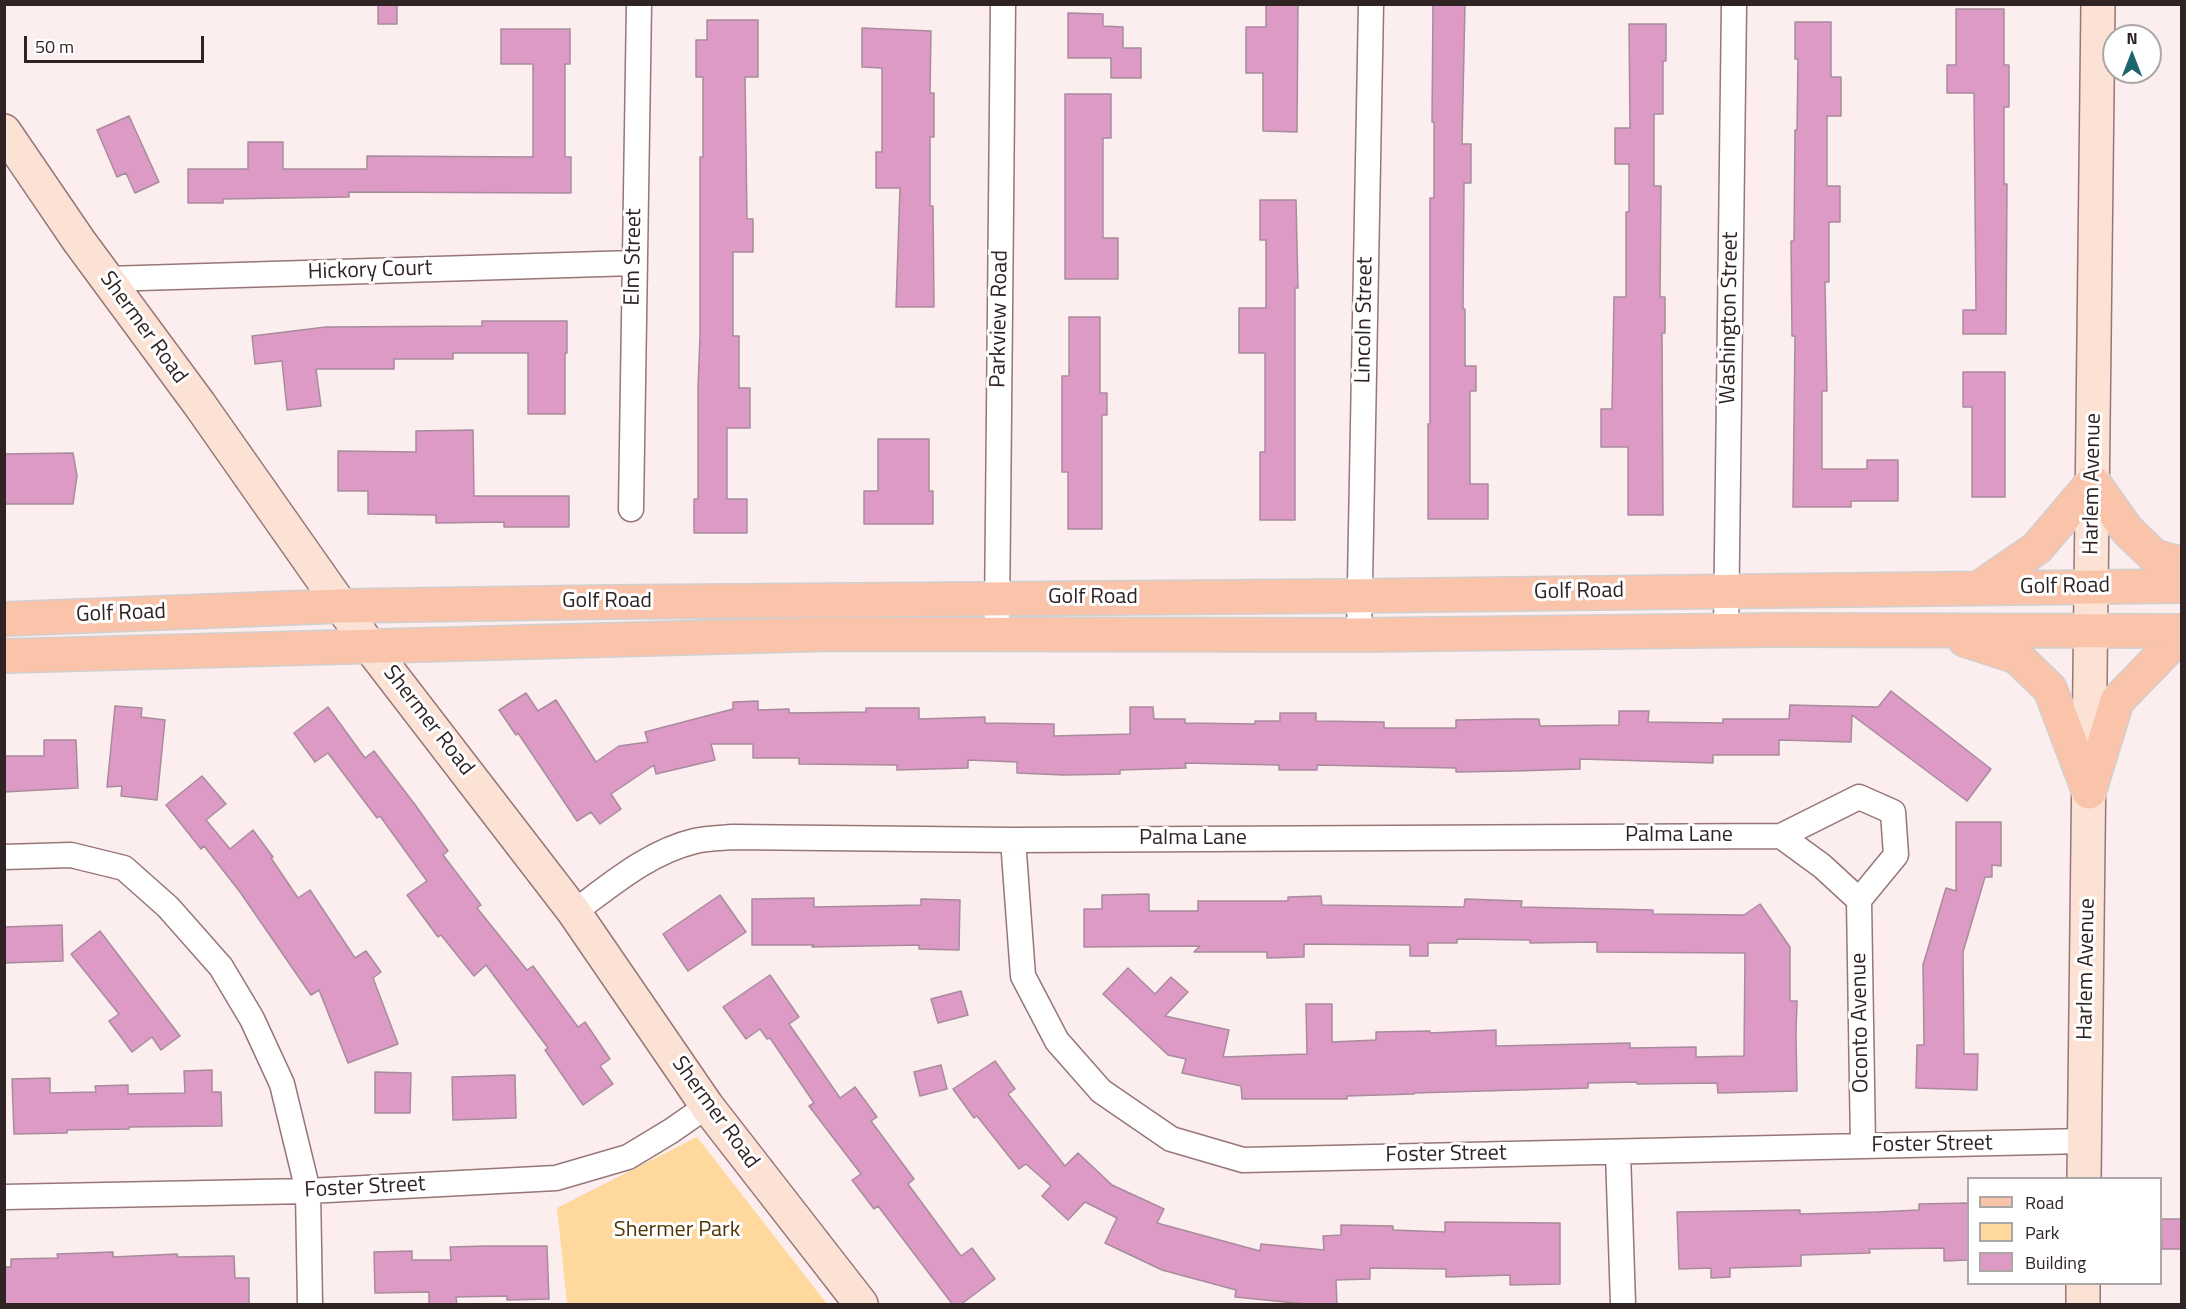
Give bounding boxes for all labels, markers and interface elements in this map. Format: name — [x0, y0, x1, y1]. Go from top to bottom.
scale bar — [27, 24, 207, 62]
north arrow — [2102, 24, 2162, 84]
text: N — [2126, 26, 2138, 50]
text: 50 m — [35, 33, 74, 60]
street label: Elm Street — [620, 208, 648, 306]
street label: Washington Street — [1715, 231, 1745, 405]
street label: Parkview Road — [986, 250, 1014, 388]
street label: Hickory Court — [307, 256, 433, 286]
street label: Lincoln Street — [1351, 256, 1379, 384]
street label: Shermer Road — [94, 267, 192, 389]
street label: Harlem Avenue — [2079, 413, 2107, 555]
street label: Golf Road — [2020, 573, 2110, 601]
street label: Golf Road — [1534, 578, 1624, 606]
street label: Golf Road — [1048, 585, 1138, 611]
street label: Golf Road — [562, 589, 652, 615]
street label: Golf Road — [76, 599, 166, 629]
street label: Shermer Road — [377, 661, 479, 781]
street label: Palma Lane — [1625, 823, 1733, 849]
street label: Palma Lane — [1139, 826, 1247, 852]
street label: Harlem Avenue — [2073, 898, 2101, 1040]
street label: Oconto Avenue — [1847, 953, 1875, 1093]
street label: Shermer Road — [666, 1052, 764, 1174]
street label: Foster Street — [1871, 1131, 1993, 1159]
street label: Foster Street — [1385, 1141, 1507, 1169]
street label: Foster Street — [304, 1172, 426, 1204]
legend — [1967, 1177, 2162, 1285]
text: Road — [2025, 1189, 2064, 1216]
park label: Shermer Park — [614, 1218, 740, 1244]
text: Park — [2025, 1219, 2059, 1246]
text: Building — [2025, 1249, 2086, 1276]

